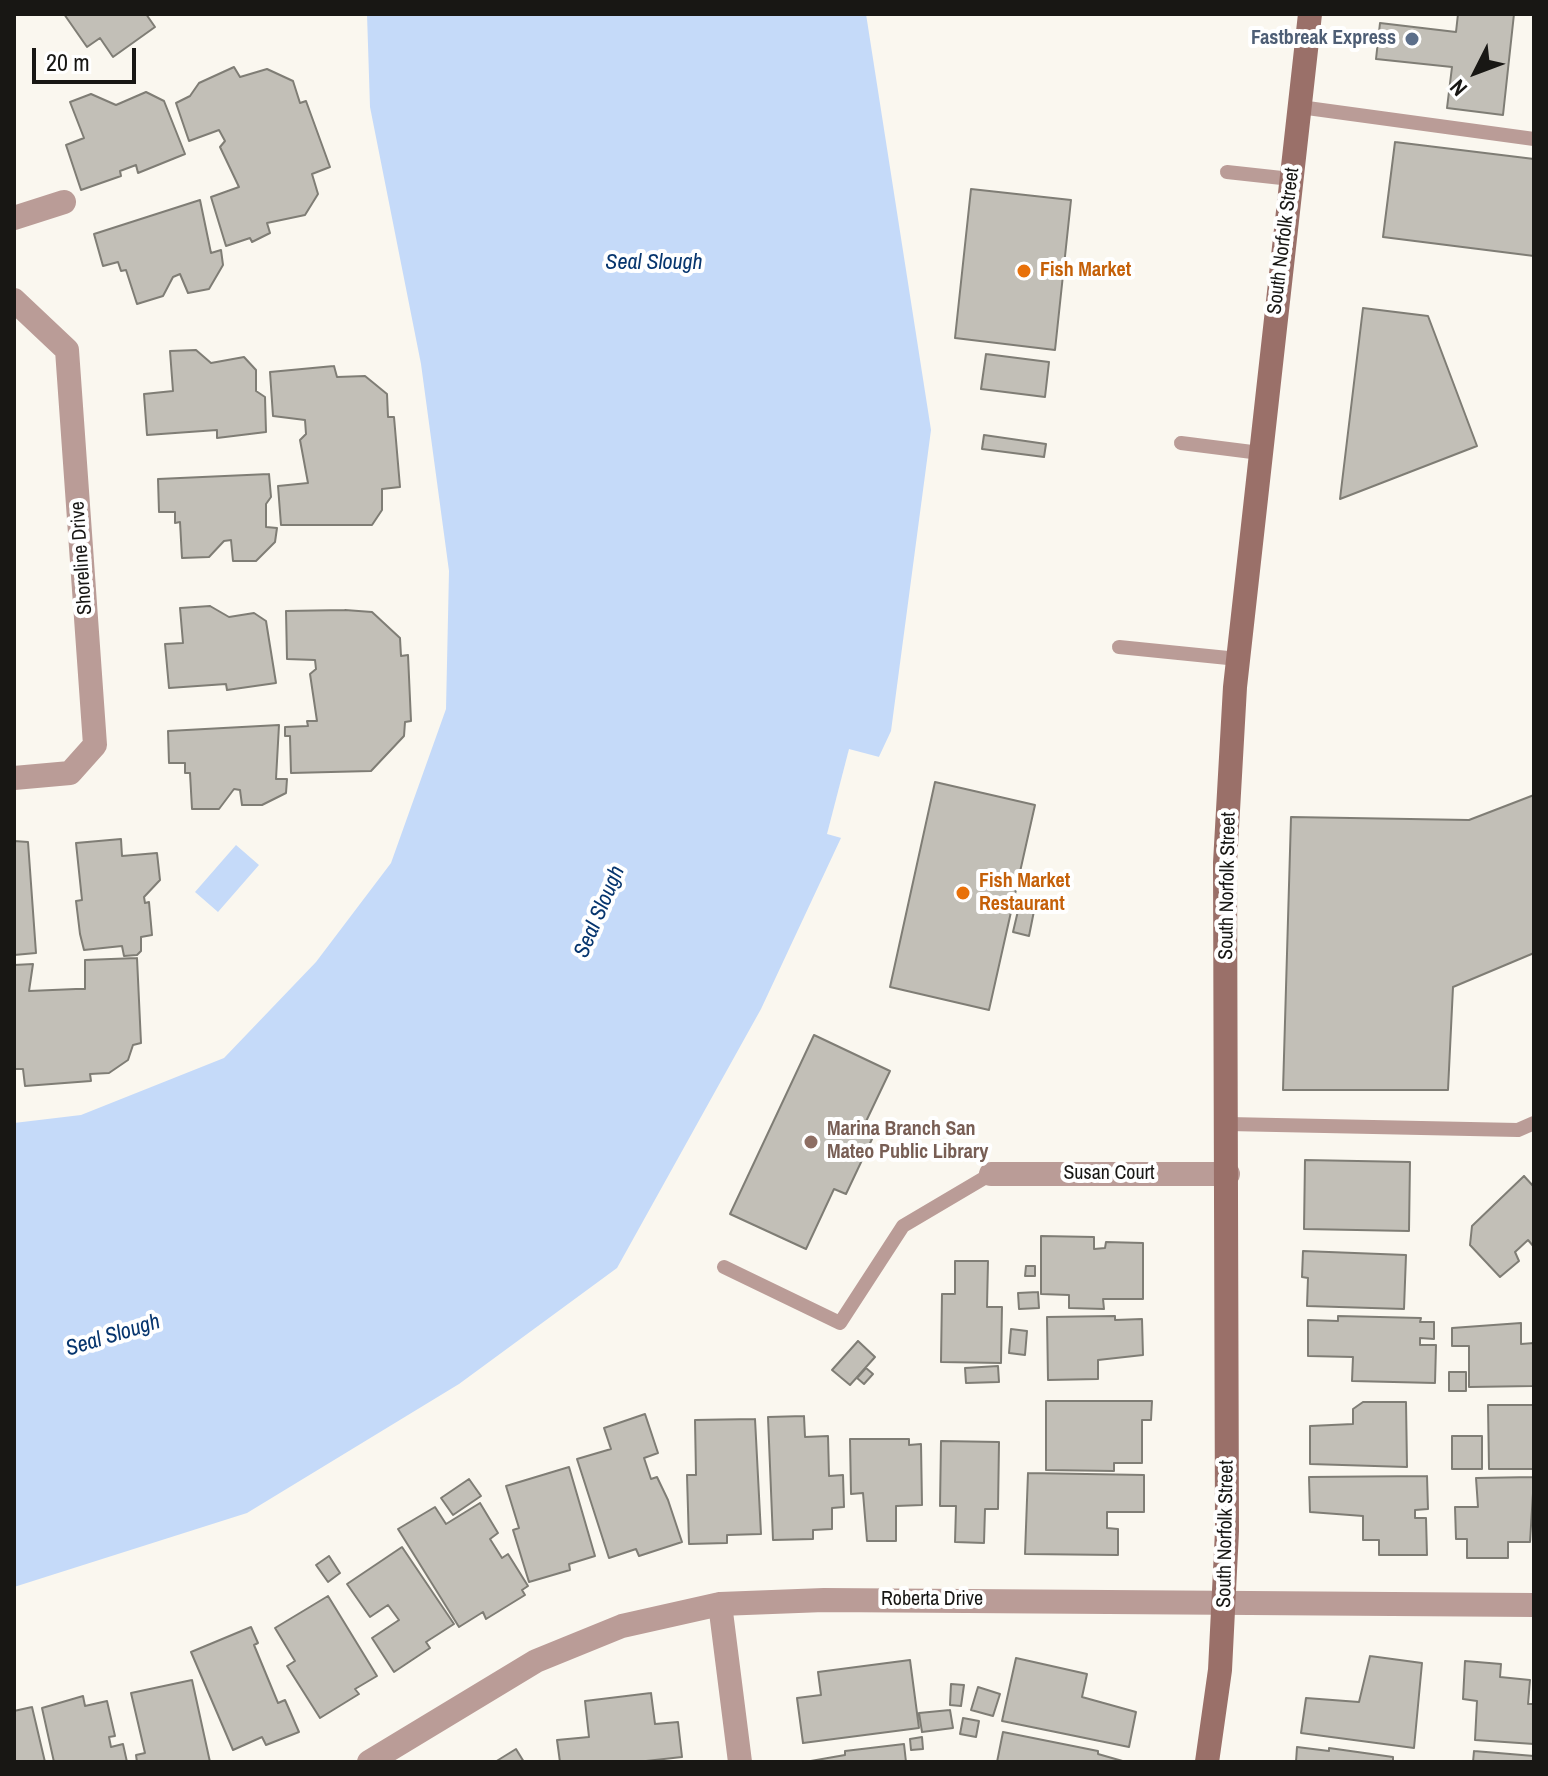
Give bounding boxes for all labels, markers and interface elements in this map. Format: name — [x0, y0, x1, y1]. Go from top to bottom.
place label: Fastbreak Express — [1251, 27, 1396, 51]
marker: Fastbreak Express — [1403, 30, 1421, 48]
scale bar — [36, 32, 140, 82]
north arrow — [1436, 32, 1516, 112]
text: 20 m — [46, 46, 90, 78]
text: N — [1443, 73, 1474, 103]
street label: South Norfolk Street — [1263, 166, 1305, 316]
water label: Seal Slough — [605, 250, 703, 276]
place label: Fish Market — [1040, 259, 1131, 283]
marker: Fish Market — [1015, 262, 1033, 280]
street label: Shoreline Drive — [66, 500, 98, 616]
street label: South Norfolk Street — [1215, 812, 1241, 960]
water label: Seal Slough — [569, 862, 631, 962]
place label: Fish Market Restaurant — [979, 870, 1070, 917]
marker: Fish Market Restaurant — [954, 884, 972, 902]
place label: Marina Branch San Mateo Public Library — [827, 1118, 988, 1165]
marker: Marina Branch San Mateo Public Library — [802, 1133, 820, 1151]
street label: Susan Court — [1063, 1162, 1155, 1186]
water label: Seal Slough — [63, 1309, 163, 1363]
street label: South Norfolk Street — [1213, 1460, 1239, 1608]
street label: Roberta Drive — [881, 1588, 983, 1612]

